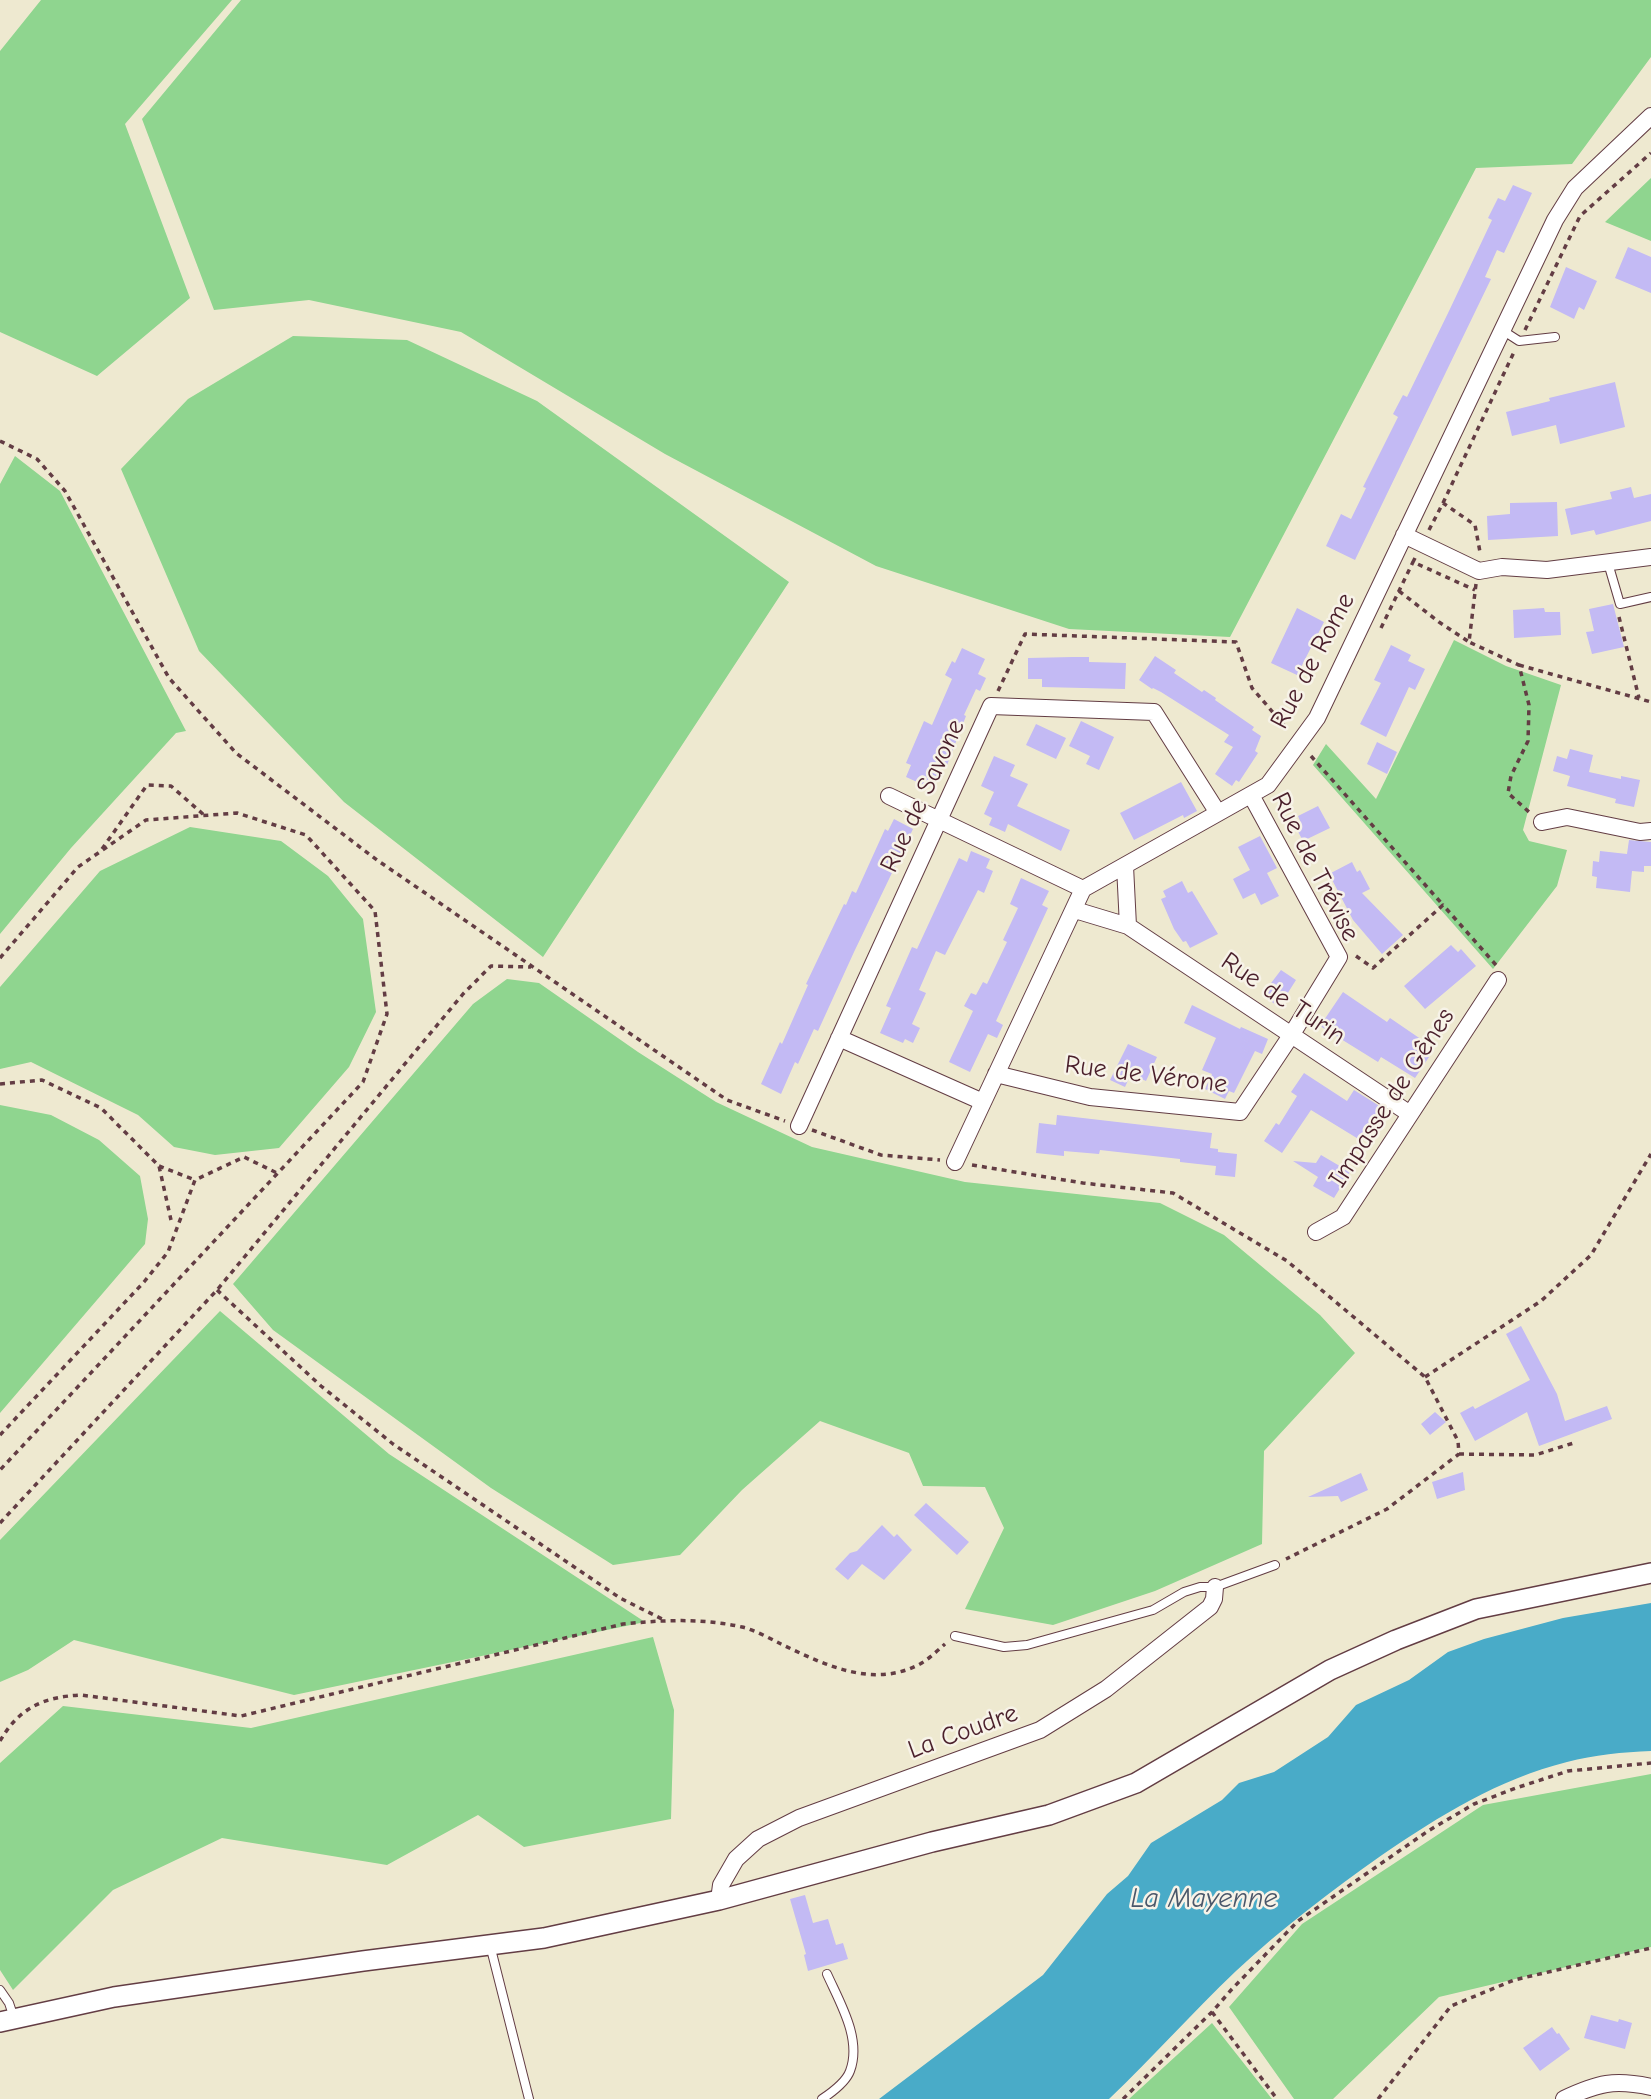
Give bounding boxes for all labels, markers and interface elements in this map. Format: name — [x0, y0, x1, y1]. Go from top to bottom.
street label: Rue de Rome — [1264, 588, 1362, 734]
street label: Rue de Savone — [874, 715, 972, 877]
street label: Rue de Trévise — [1264, 787, 1366, 947]
street label: Rue de Turin — [1215, 946, 1351, 1052]
street label: Impasse de Gênes — [1322, 1002, 1462, 1194]
street label: Rue de Vérone — [1063, 1050, 1229, 1100]
street label: La Coudre — [904, 1698, 1022, 1766]
water label: La Mayenne — [1130, 1882, 1278, 1916]

